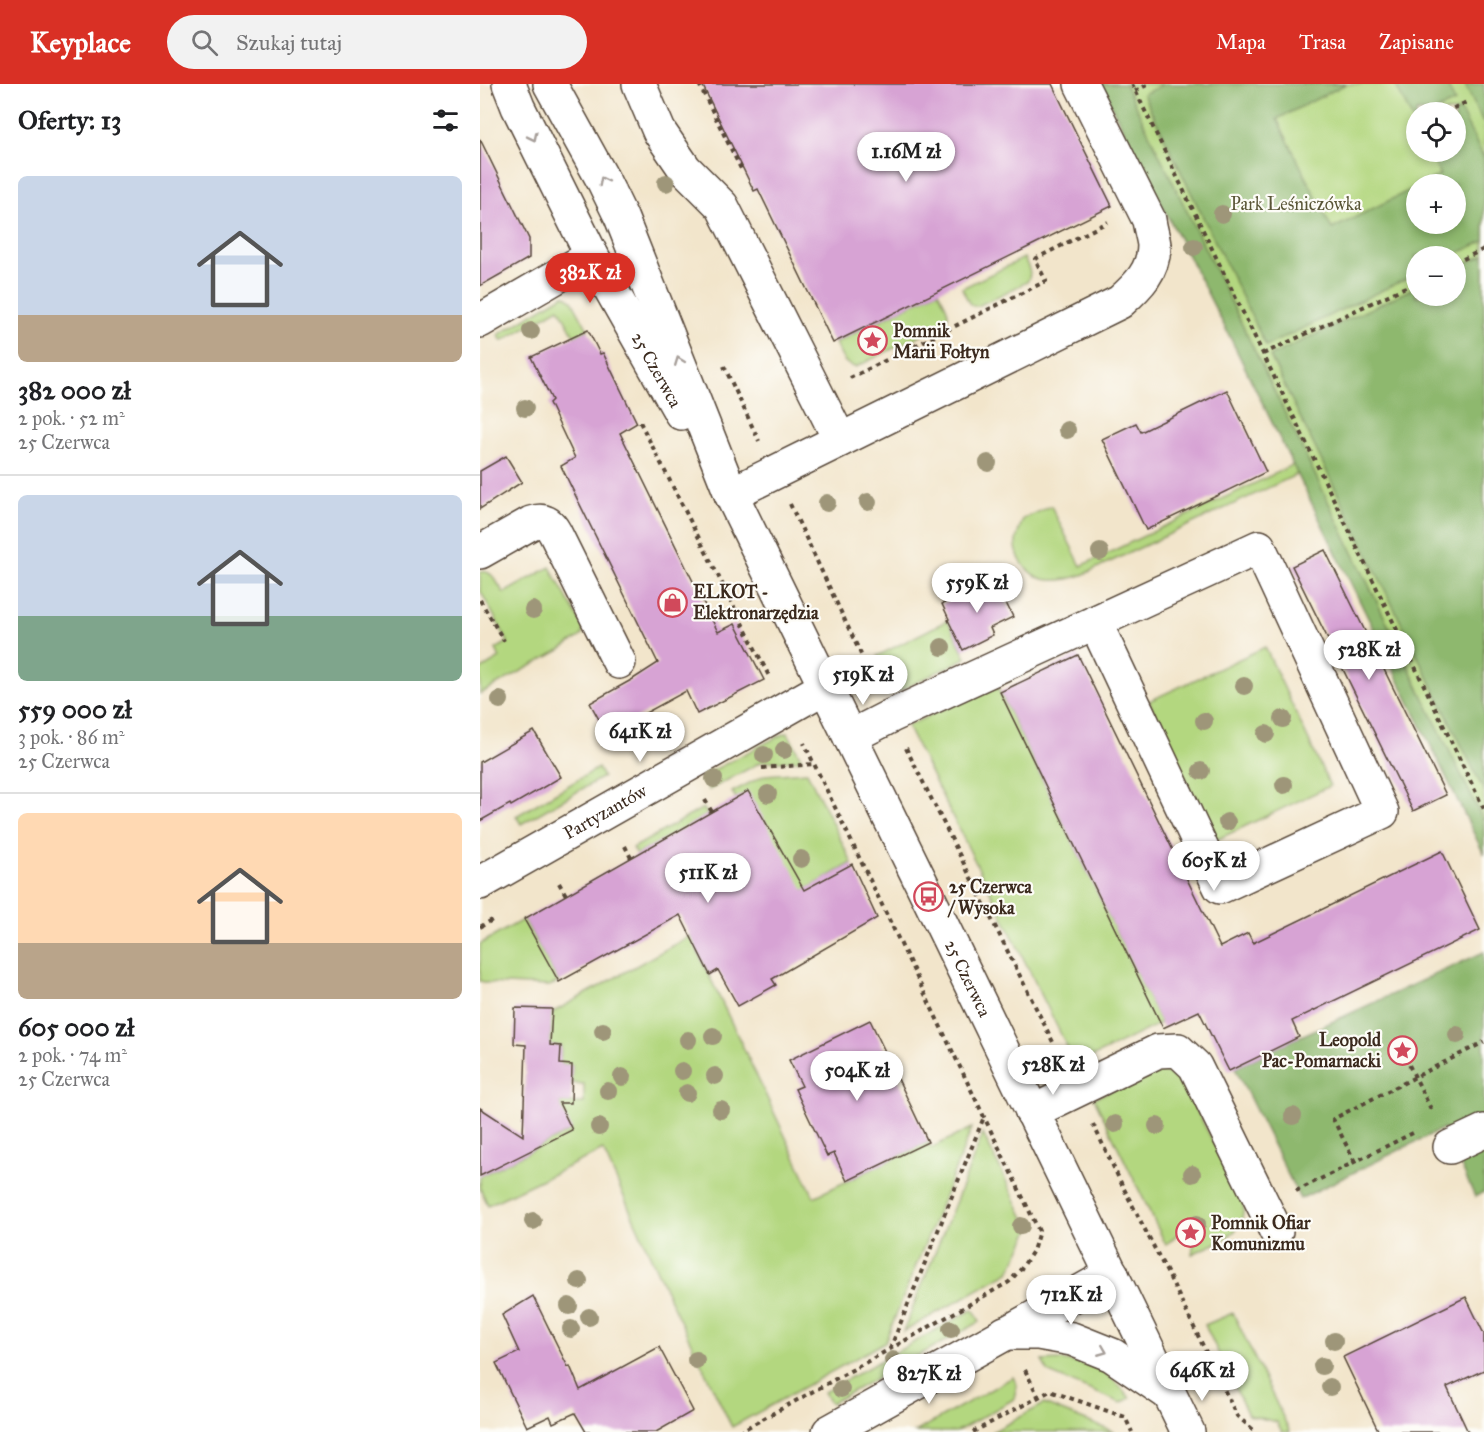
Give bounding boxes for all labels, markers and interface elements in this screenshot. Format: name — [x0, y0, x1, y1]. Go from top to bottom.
search box — [167, 15, 587, 69]
text: Keyplace — [30, 25, 131, 60]
icon: search — [188, 26, 221, 59]
text: Szukaj tutaj — [236, 29, 342, 56]
text: Mapa — [1216, 29, 1266, 55]
text: Trasa — [1299, 29, 1346, 55]
text: Zapisane — [1379, 29, 1454, 55]
map controls — [1406, 102, 1466, 306]
button: locate — [1406, 102, 1466, 162]
text: Oferty: 13 — [18, 104, 121, 136]
icon: filters — [429, 104, 462, 137]
one-way arrow — [526, 131, 538, 142]
pin: 1.16M zł — [844, 132, 968, 183]
text: 1.16M zł — [871, 139, 941, 163]
button: + — [1406, 174, 1466, 234]
one-way arrow — [599, 177, 611, 188]
park label: Park Leśniczówka — [1230, 193, 1362, 215]
icon: home — [186, 215, 294, 323]
button: − — [1406, 246, 1466, 306]
pin: 382K zł — [535, 253, 645, 304]
text: 382K zł — [559, 260, 621, 284]
place label: Pomnik Marii Fołtyn — [893, 320, 990, 364]
place icon: Pomnik Marii Fołtyn — [856, 325, 888, 357]
street label: 25 Czerwca — [627, 328, 687, 412]
one-way arrow — [673, 356, 686, 367]
text: 382 000 zł — [18, 374, 131, 406]
text: 2 pok. · 52 m² — [18, 406, 125, 430]
text: 25 Czerwca — [18, 430, 110, 454]
icon: home — [186, 534, 294, 642]
pin: 559K zł — [922, 563, 1032, 614]
text: 559K zł — [946, 570, 1008, 594]
place label: ELKOT - Elektronarzędzia — [693, 581, 819, 624]
shop icon: ELKOT - Elektronarzędzia — [656, 586, 688, 618]
pin: 528K zł — [1314, 630, 1424, 681]
text: 528K zł — [1338, 637, 1400, 661]
pin: 519K zł — [808, 655, 918, 706]
text: 519K zł — [833, 662, 893, 686]
text: 559 000 zł — [18, 693, 132, 725]
pin: 641K zł — [585, 712, 695, 763]
text: 641K zł — [609, 719, 671, 743]
text: 3 pok. · 86 m² — [18, 725, 125, 749]
text: 25 Czerwca — [18, 749, 110, 773]
street label: Partyzantów — [560, 779, 651, 844]
pin: 605K zł — [1159, 841, 1269, 892]
text: 605K zł — [1182, 848, 1246, 872]
icon: home — [186, 852, 294, 960]
pin: 511K zł — [653, 853, 763, 904]
text: 511K zł — [679, 860, 737, 884]
place label: 25 Czerwca / Wysoka — [947, 876, 1032, 920]
bus stop icon: 25 Czerwca / Wysoka — [912, 881, 944, 913]
street label: 25 Czerwca — [940, 936, 996, 1021]
text: 605 000 zł — [18, 1011, 134, 1043]
place label: Leopold Pac-Pomarnacki — [1262, 1029, 1382, 1072]
place icon: Leopold Pac-Pomarnacki — [1386, 1034, 1418, 1066]
text: 2 pok. · 74 m² — [18, 1043, 127, 1067]
pin: 528K zł — [998, 1045, 1108, 1096]
pin: 504K zł — [802, 1051, 912, 1102]
text: 528K zł — [1022, 1052, 1084, 1076]
text: 504K zł — [824, 1058, 890, 1082]
text: 25 Czerwca — [18, 1067, 110, 1091]
place label: Pomnik Ofiar Komunizmu — [1211, 1212, 1312, 1255]
place icon: Pomnik Ofiar Komunizmu — [1174, 1217, 1206, 1249]
pin: 712K zł — [1016, 1275, 1126, 1326]
text: 712K zł — [1040, 1282, 1102, 1306]
one-way arrow — [1096, 1344, 1107, 1356]
pin: 646K zł — [1147, 1351, 1257, 1402]
pin: 827K zł — [874, 1354, 984, 1405]
text: 646K zł — [1170, 1358, 1234, 1382]
text: 827K zł — [897, 1361, 961, 1385]

